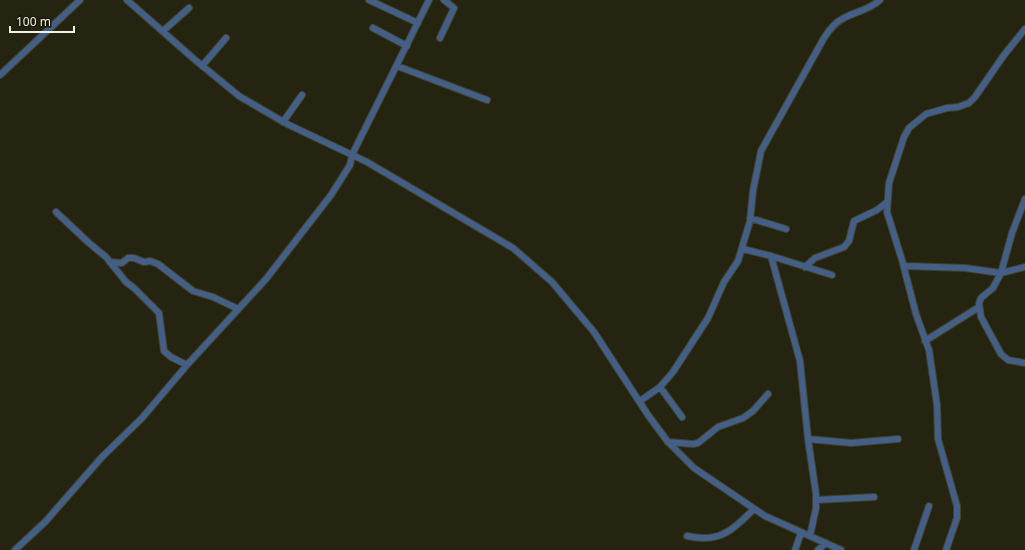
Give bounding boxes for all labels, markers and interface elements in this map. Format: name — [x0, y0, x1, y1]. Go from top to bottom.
scale bar — [10, 8, 74, 34]
text: 100 m — [16, 13, 51, 30]

